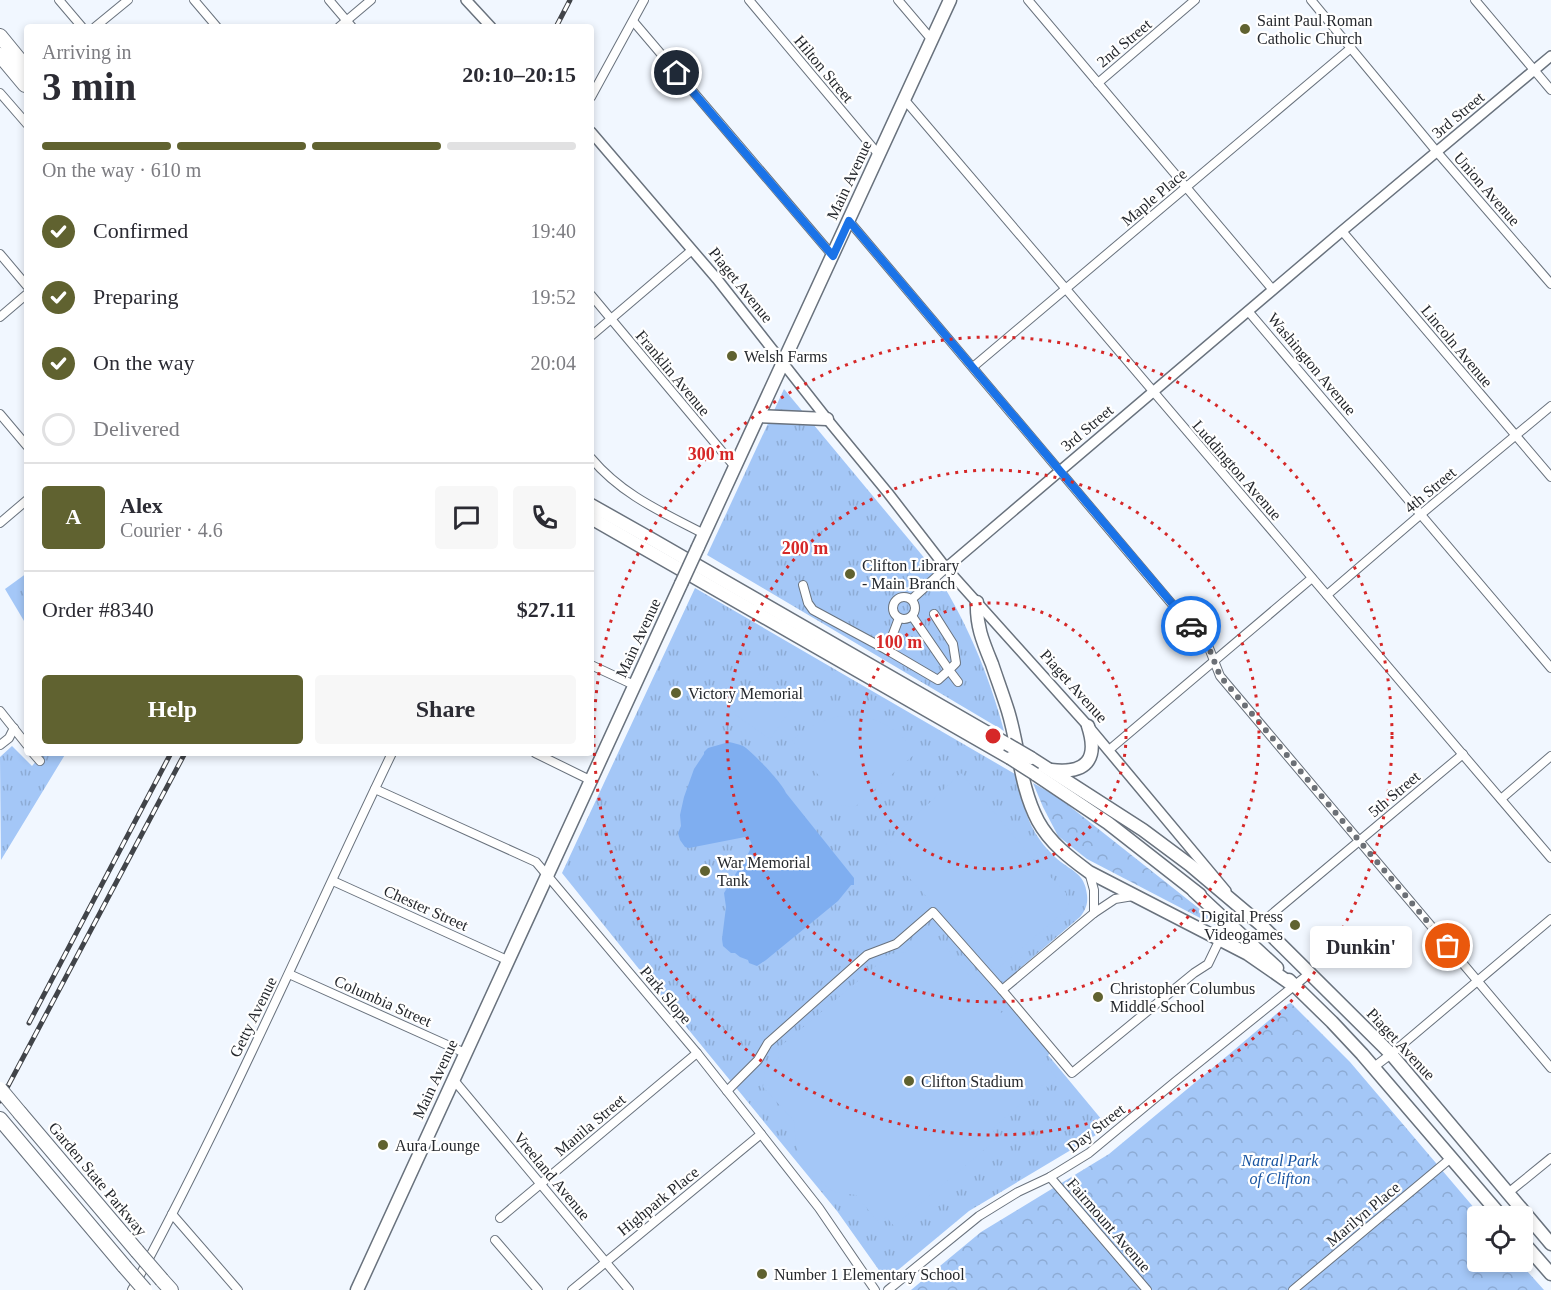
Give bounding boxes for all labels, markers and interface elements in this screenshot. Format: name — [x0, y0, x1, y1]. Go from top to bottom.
place label: Saint Paul Roman Catholic Church — [1257, 12, 1373, 47]
street label: 2nd Street — [1094, 15, 1155, 71]
marker: Saint Paul Roman Catholic Church — [1238, 22, 1252, 36]
street label: Hilton Street — [791, 32, 857, 106]
text: Arriving in — [42, 41, 131, 63]
pin — [651, 47, 702, 98]
icon: home — [660, 56, 693, 89]
text: 20:10–20:15 — [462, 62, 576, 87]
text: 3 min — [42, 65, 136, 108]
street label: 3rd Street — [1429, 88, 1488, 142]
street label: Main Avenue — [823, 138, 875, 222]
street label: Union Avenue — [1451, 149, 1523, 229]
text: On the way · 610 m — [42, 159, 201, 181]
street label: Maple Place — [1118, 165, 1191, 230]
icon: check — [42, 215, 75, 248]
text: Confirmed — [93, 218, 188, 243]
text: 19:40 — [530, 220, 576, 242]
street label: Piaget Avenue — [705, 244, 776, 327]
icon: check — [42, 281, 75, 314]
text: Preparing — [93, 284, 179, 309]
text: 19:52 — [530, 286, 576, 308]
street label: Lincoln Avenue — [1418, 302, 1496, 390]
street label: Washington Avenue — [1264, 310, 1360, 419]
street label: Franklin Avenue — [632, 327, 714, 419]
icon: check — [42, 347, 75, 380]
place label: Welsh Farms — [744, 348, 828, 365]
marker: Welsh Farms — [725, 349, 739, 363]
text: On the way — [93, 350, 194, 375]
text: 20:04 — [530, 352, 576, 374]
street label: 3rd Street — [1058, 401, 1117, 455]
text: Delivered — [93, 416, 180, 441]
street label: Luddington Avenue — [1188, 417, 1285, 524]
text: 300 m — [688, 444, 734, 464]
street label: 4th Street — [1401, 463, 1460, 516]
button: chat — [435, 486, 498, 549]
button: phone — [513, 486, 576, 549]
text: Alex — [120, 493, 163, 518]
text: A — [66, 504, 81, 529]
text: Courier · 4.6 — [120, 519, 223, 541]
text: 200 m — [782, 538, 828, 558]
place label: Clifton Library - Main Branch — [862, 557, 959, 592]
marker: Clifton Library - Main Branch — [843, 567, 857, 581]
street label: Main Avenue — [612, 596, 664, 680]
courier — [1161, 596, 1221, 656]
text: Order #8340 — [42, 597, 154, 622]
text: $27.11 — [517, 597, 576, 622]
icon: car — [1175, 610, 1208, 643]
text: 100 m — [876, 632, 922, 652]
street label: Piaget Avenue — [1036, 646, 1111, 726]
button: Help — [42, 675, 303, 744]
button: Share — [315, 675, 576, 744]
place label: Victory Memorial — [688, 685, 804, 703]
marker: Victory Memorial — [669, 686, 683, 700]
centre of rings — [983, 726, 1003, 746]
street label: 5th Street — [1365, 767, 1424, 820]
place label: War Memorial Tank — [717, 854, 811, 889]
marker: War Memorial Tank — [698, 864, 712, 878]
street label: Chester Street — [381, 882, 471, 934]
place label: Digital Press Videogames — [1201, 908, 1283, 944]
marker: Digital Press Videogames — [1288, 918, 1302, 932]
pin — [1422, 920, 1473, 971]
callout: Dunkin' — [1310, 925, 1412, 967]
icon: bag — [1431, 929, 1464, 962]
text: Dunkin' — [1326, 936, 1396, 958]
street label: Park Slope — [636, 963, 695, 1028]
street label: Columbia Street — [332, 972, 435, 1030]
street label: Getty Avenue — [226, 974, 281, 1060]
place label: Christopher Columbus Middle School — [1110, 980, 1255, 1015]
marker: Christopher Columbus Middle School — [1091, 990, 1105, 1004]
street label: Piaget Avenue — [1363, 1005, 1438, 1084]
street label: Main Avenue — [409, 1037, 461, 1121]
place label: Clifton Stadium — [921, 1073, 1024, 1090]
marker: Clifton Stadium — [902, 1074, 916, 1088]
street label: Manila Street — [551, 1090, 629, 1159]
street label: Day Street — [1064, 1100, 1129, 1156]
street label: Garden State Parkway — [45, 1119, 150, 1240]
street label: Vreeland Avenue — [510, 1129, 594, 1223]
place label: Aura Lounge — [395, 1137, 480, 1155]
marker: Aura Lounge — [376, 1138, 390, 1152]
park label: Natral Park of Clifton — [1241, 1152, 1319, 1188]
street label: Highpark Place — [614, 1163, 702, 1240]
street label: Fairmount Avenue — [1064, 1175, 1154, 1275]
street label: Marilyn Place — [1323, 1178, 1404, 1250]
map controls — [1467, 1206, 1533, 1272]
button: locate — [1467, 1206, 1533, 1272]
place label: Number 1 Elementary School — [774, 1266, 965, 1284]
marker: Number 1 Elementary School — [755, 1267, 769, 1281]

